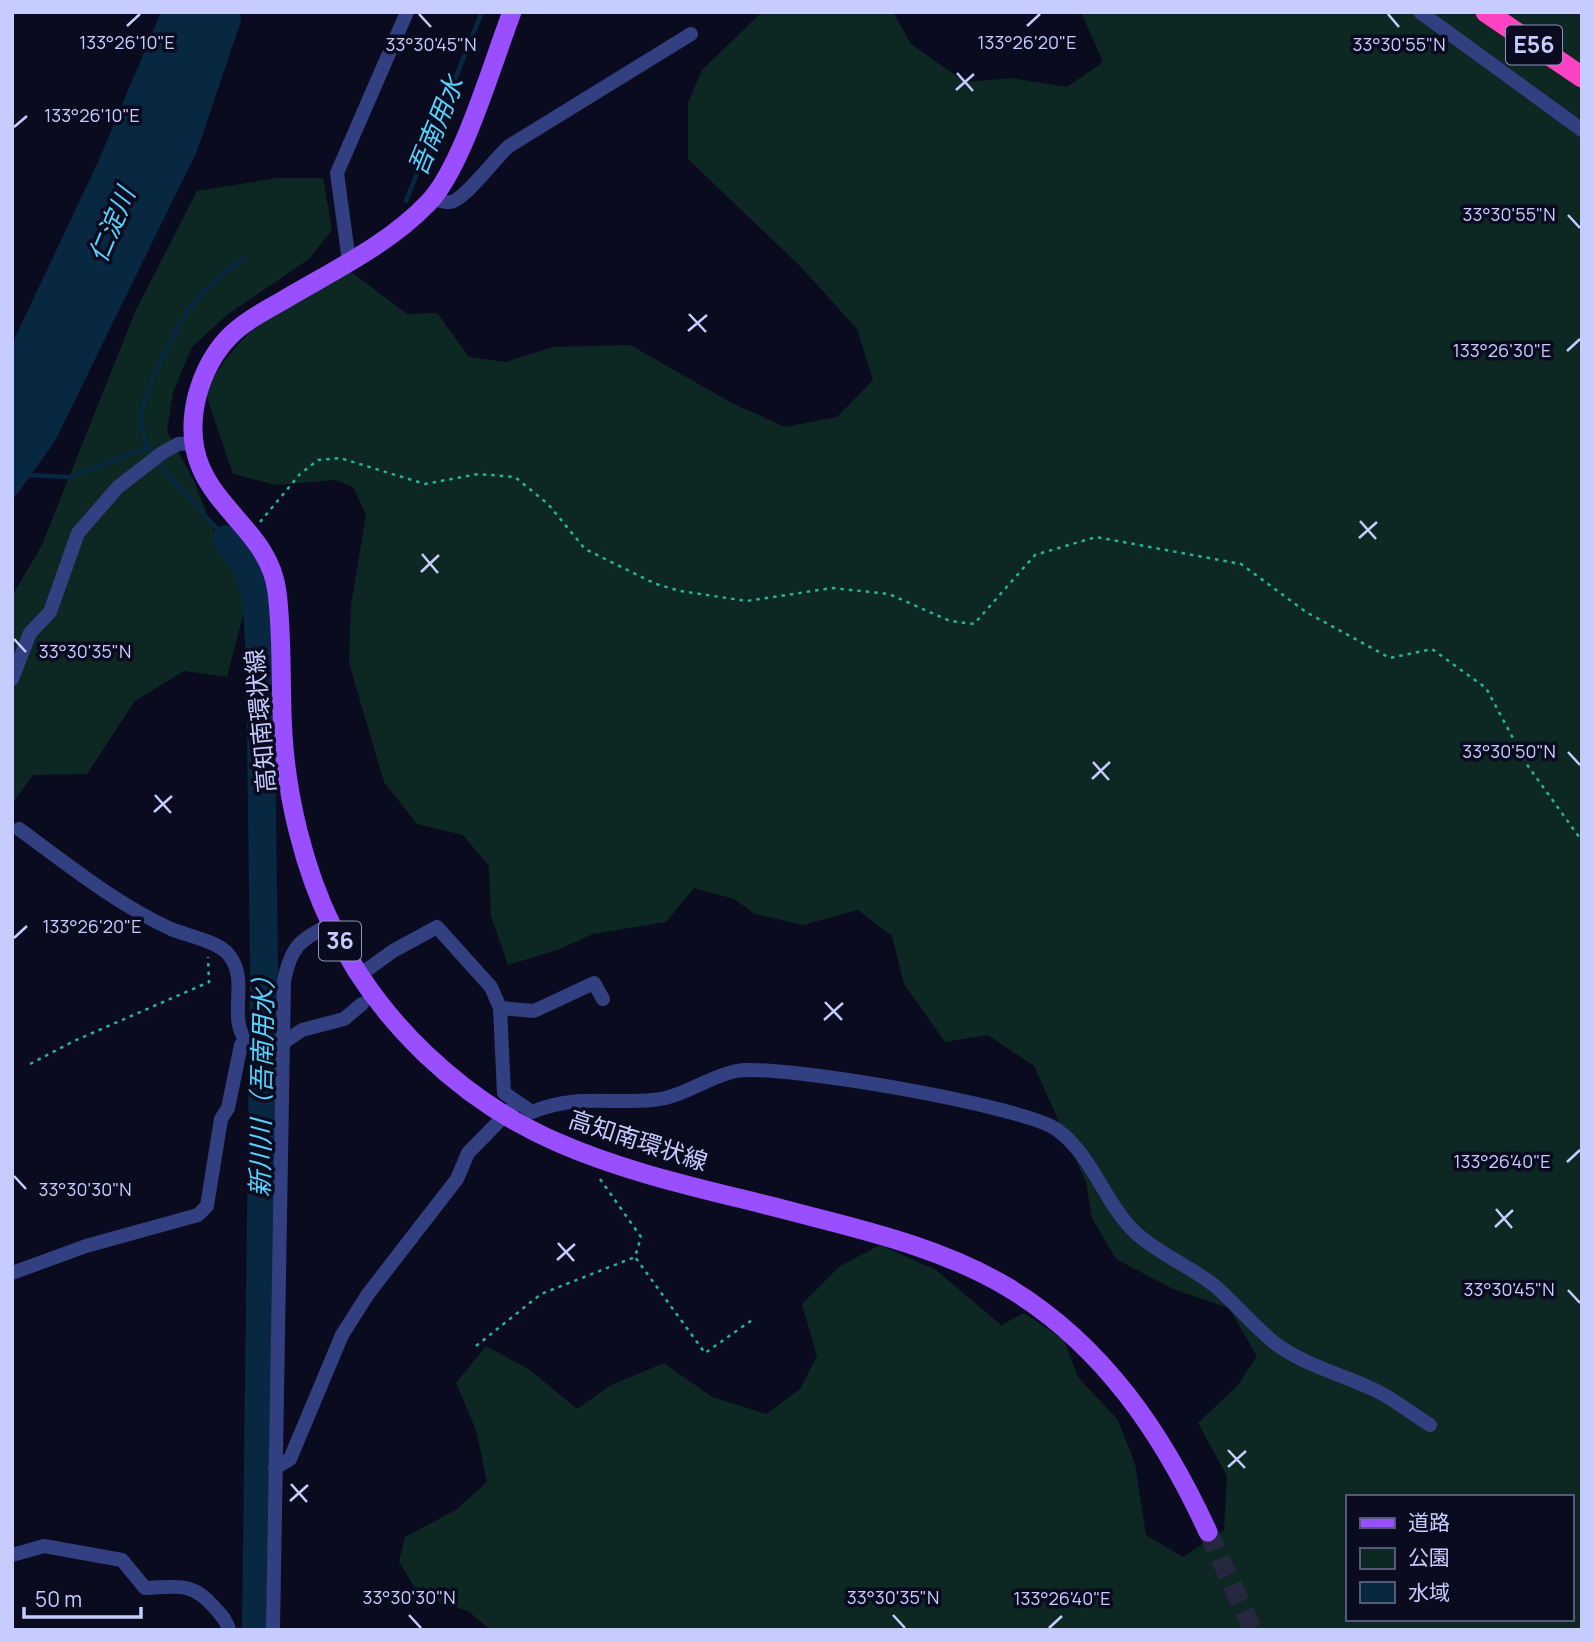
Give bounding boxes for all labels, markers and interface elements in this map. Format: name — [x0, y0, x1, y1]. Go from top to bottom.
road number: E56 — [1506, 26, 1562, 64]
text: 133°26'10"E — [79, 30, 175, 54]
text: 133°26'20"E — [978, 30, 1076, 54]
text: 33°30'45"N — [385, 32, 477, 56]
text: 33°30'55"N — [1353, 32, 1445, 56]
water label: 吾南用水 — [399, 68, 472, 181]
text: 133°26'10"E — [44, 103, 140, 127]
water label: 仁淀川 — [79, 179, 144, 268]
text: 33°30'55"N — [1463, 202, 1555, 226]
text: 133°26'30"E — [1453, 338, 1551, 362]
text: 33°30'35"N — [39, 639, 131, 663]
street label: 高知南環状線 — [237, 648, 282, 794]
text: 33°30'50"N — [1462, 739, 1556, 763]
text: 133°26'20"E — [43, 914, 141, 938]
road number: 36 — [319, 922, 361, 960]
water label: 新川川（吾南用水） — [241, 963, 281, 1197]
street label: 高知南環状線 — [565, 1102, 712, 1178]
text: 133°26'40"E — [1453, 1149, 1551, 1173]
text: 33°30'30"N — [38, 1177, 132, 1201]
text: 33°30'45"N — [1463, 1277, 1555, 1301]
legend — [1346, 1495, 1573, 1621]
text: 道路 — [1408, 1508, 1450, 1536]
text: 公園 — [1408, 1543, 1450, 1571]
scale bar — [24, 1576, 142, 1620]
text: 水域 — [1408, 1578, 1450, 1606]
text: 50 m — [35, 1585, 82, 1613]
text: 33°30'30"N — [362, 1585, 456, 1609]
text: 33°30'35"N — [847, 1585, 939, 1609]
text: 133°26'40"E — [1013, 1586, 1111, 1610]

